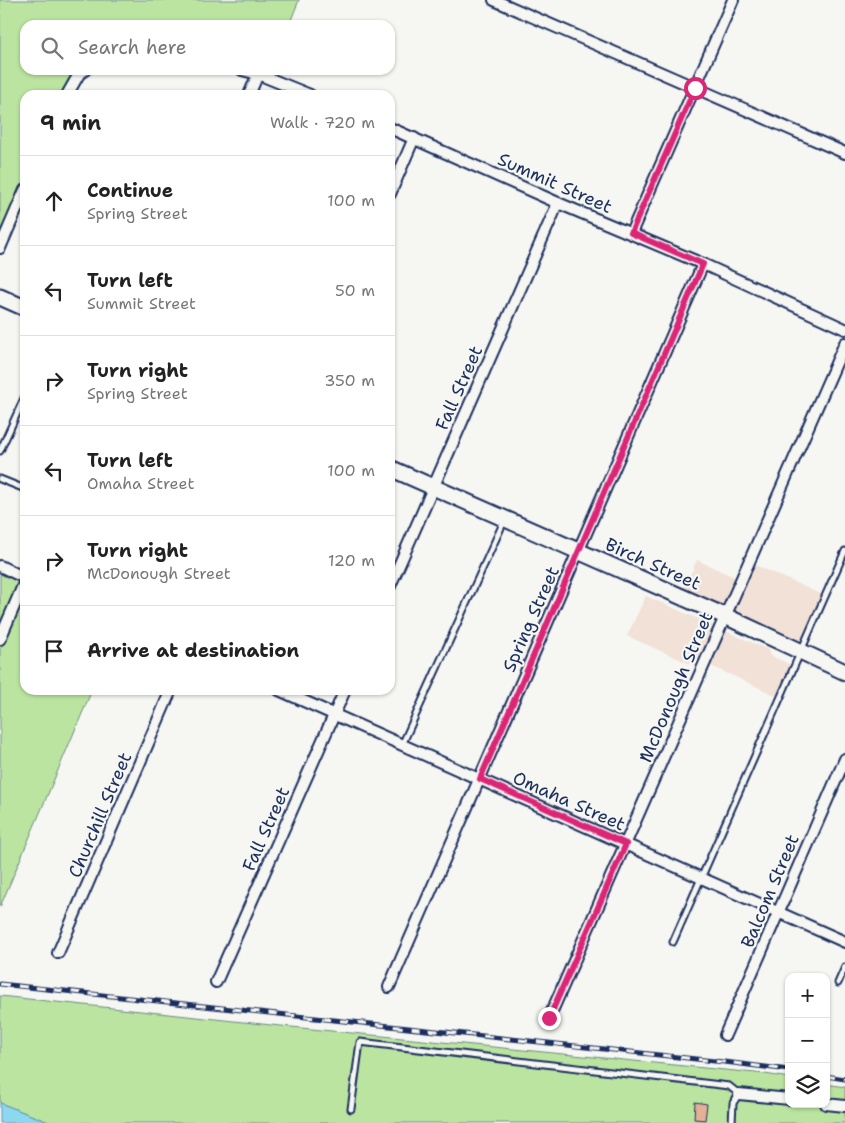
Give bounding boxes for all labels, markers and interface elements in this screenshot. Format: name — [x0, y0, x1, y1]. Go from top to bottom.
search box — [20, 20, 395, 75]
icon: search — [38, 34, 66, 62]
text: Search here — [78, 35, 187, 60]
route start — [684, 77, 707, 100]
text: 9 min — [40, 109, 101, 137]
text: Walk · 720 m — [270, 112, 375, 133]
street label: Summit Street — [494, 147, 616, 219]
text: Continue — [87, 178, 173, 203]
icon: ahead — [40, 187, 68, 215]
text: 100 m — [327, 190, 375, 211]
text: Spring Street — [87, 203, 188, 224]
text: Turn left — [87, 268, 173, 293]
icon: left — [40, 277, 68, 305]
text: 50 m — [335, 280, 375, 301]
text: Summit Street — [87, 293, 196, 314]
street label: Fall Street — [430, 342, 488, 434]
text: Turn right — [87, 358, 188, 383]
icon: right — [40, 367, 68, 395]
text: 350 m — [324, 370, 375, 391]
text: Spring Street — [87, 383, 188, 404]
text: Turn left — [87, 448, 173, 473]
icon: left — [40, 457, 68, 485]
text: 100 m — [327, 460, 375, 481]
text: Omaha Street — [87, 473, 194, 494]
street label: Birch Street — [602, 532, 705, 596]
text: Turn right — [87, 538, 188, 563]
icon: right — [40, 547, 68, 575]
text: 120 m — [328, 550, 375, 571]
street label: Spring Street — [497, 562, 565, 676]
text: McDonough Street — [87, 563, 231, 584]
street label: McDonough Street — [633, 608, 719, 766]
icon: arrive — [40, 637, 68, 665]
text: Arrive at destination — [87, 638, 299, 663]
street label: Churchill Street — [63, 748, 137, 881]
street label: Omaha Street — [509, 765, 629, 837]
street label: Fall Street — [237, 783, 295, 875]
street label: Balcom Street — [735, 831, 805, 951]
map controls — [785, 973, 830, 1108]
button: + — [785, 973, 830, 1018]
route end — [538, 1007, 561, 1030]
button: − — [785, 1018, 830, 1063]
button: layers — [785, 1063, 830, 1108]

